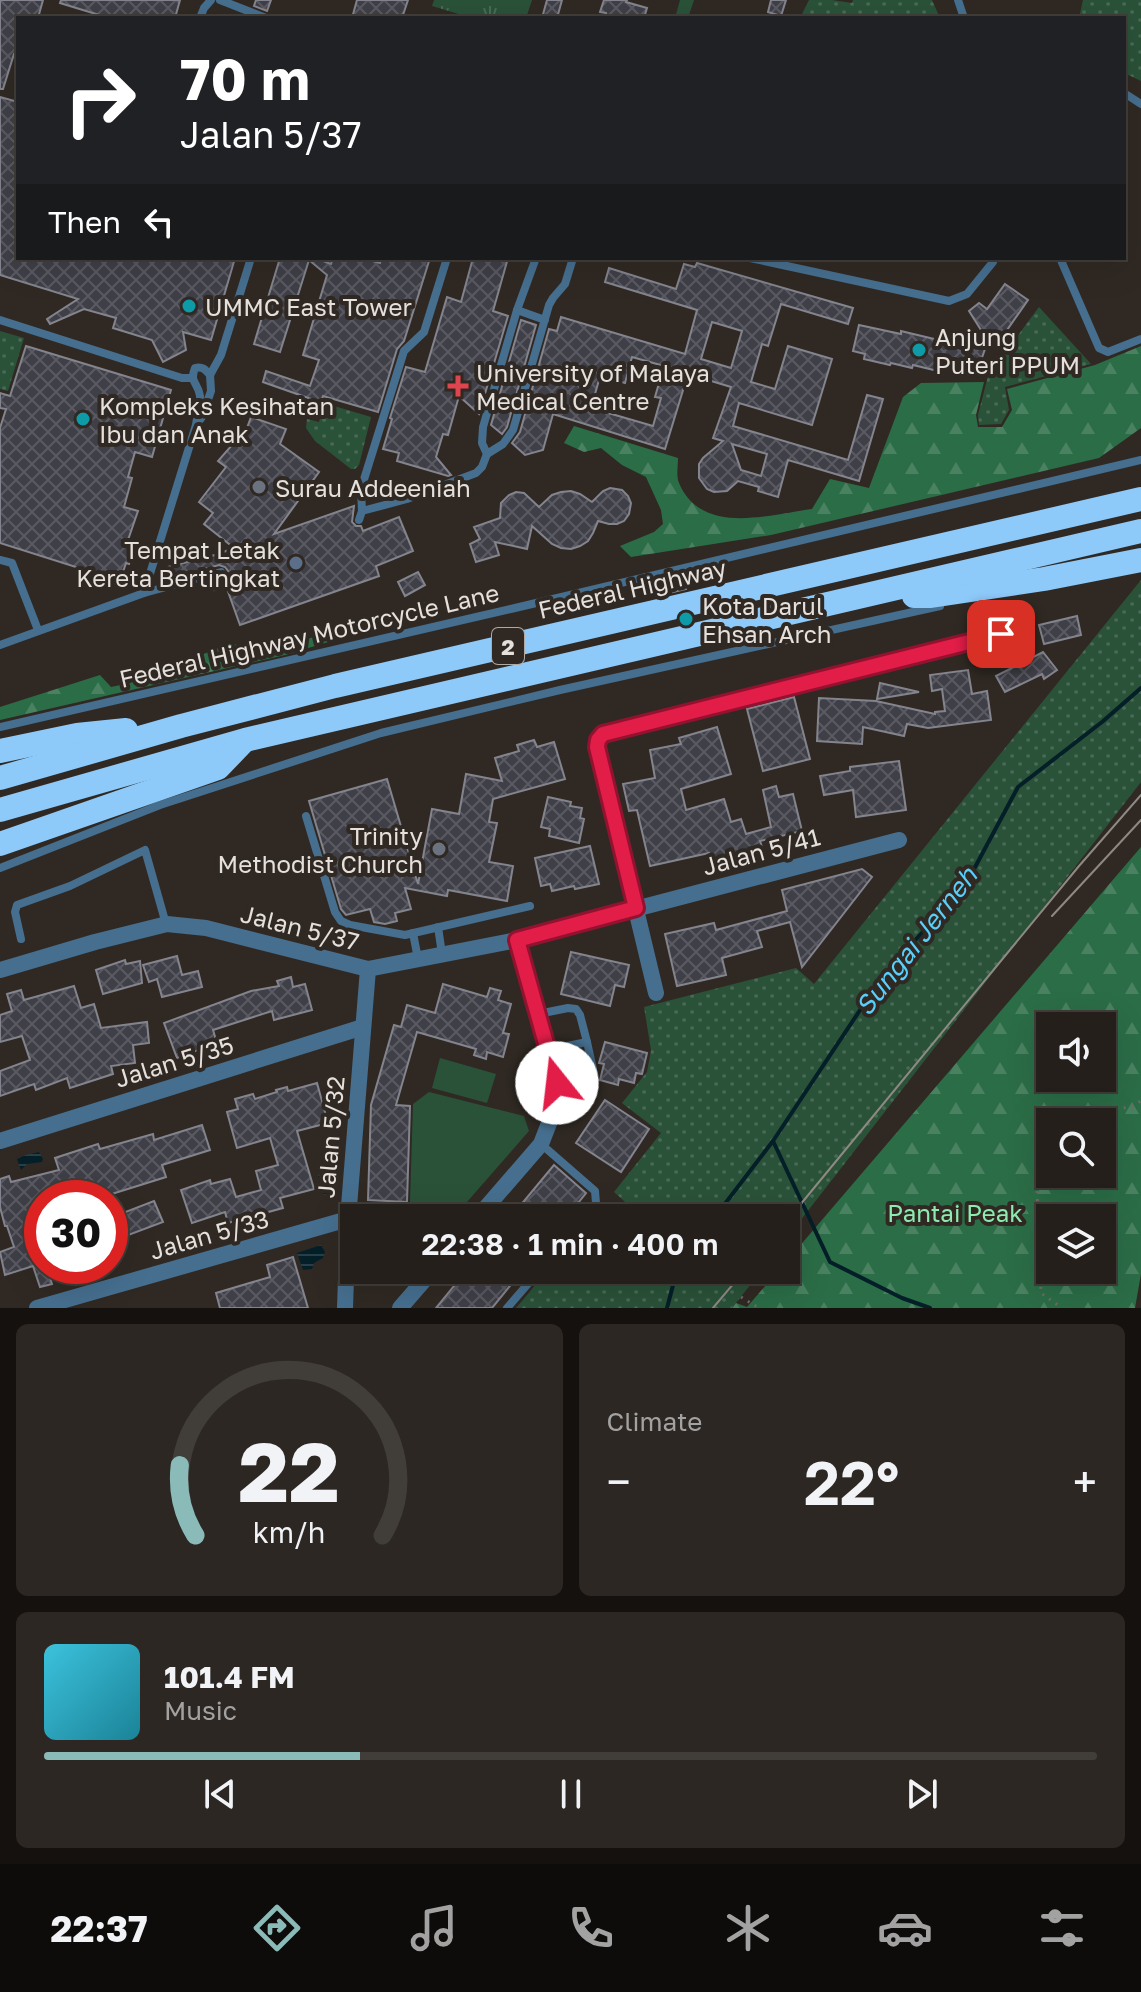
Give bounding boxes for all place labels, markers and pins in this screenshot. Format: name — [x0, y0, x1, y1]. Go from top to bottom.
place label: UMMC East Tower — [205, 292, 412, 321]
marker: UMMC East Tower — [180, 297, 198, 315]
place label: Anjung Puteri PPUM — [935, 322, 1080, 379]
marker: Anjung Puteri PPUM — [910, 341, 928, 359]
place label: University of Malaya Medical Centre — [476, 358, 710, 415]
marker: University of Malaya Medical Centre — [447, 375, 469, 397]
place label: Kompleks Kesihatan Ibu dan Anak — [99, 391, 334, 448]
marker: Kompleks Kesihatan Ibu dan Anak — [74, 410, 92, 428]
place label: Surau Addeeniah — [275, 473, 471, 502]
marker: Surau Addeeniah — [250, 478, 268, 496]
place label: Tempat Letak Kereta Bertingkat — [76, 535, 280, 592]
marker: Tempat Letak Kereta Bertingkat — [287, 554, 305, 572]
place label: Kota Darul Ehsan Arch — [702, 591, 831, 648]
pin — [967, 600, 1035, 668]
marker: Kota Darul Ehsan Arch — [677, 610, 695, 628]
place label: Trinity Methodist Church — [218, 821, 423, 878]
marker: Trinity Methodist Church — [430, 840, 448, 858]

